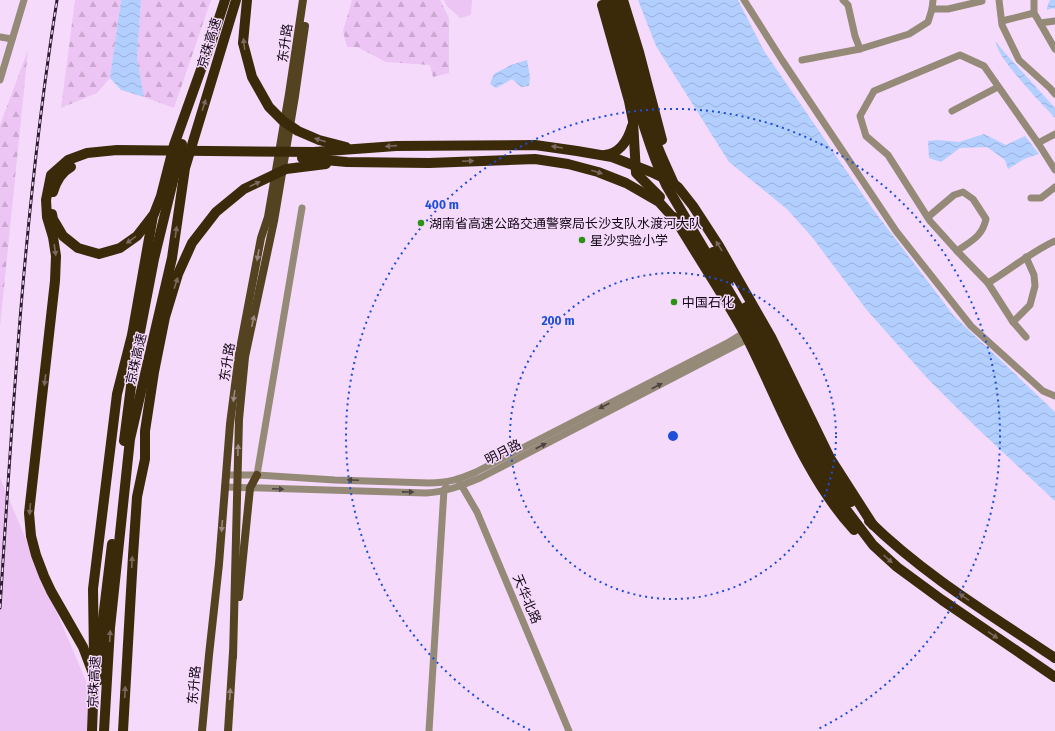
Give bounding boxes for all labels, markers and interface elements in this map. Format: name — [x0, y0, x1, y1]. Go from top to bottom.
street label: 京珠高速 — [194, 16, 224, 70]
street label: 东升路 — [275, 23, 295, 63]
one-way arrow — [241, 38, 247, 50]
one-way arrow — [201, 99, 207, 111]
one-way arrow — [313, 137, 325, 143]
one-way arrow — [385, 143, 397, 150]
one-way arrow — [551, 144, 563, 150]
one-way arrow — [462, 158, 474, 165]
one-way arrow — [591, 169, 603, 175]
one-way arrow — [249, 181, 260, 187]
text: 400 m — [425, 198, 459, 212]
place label: 湖南省高速公路交通警察局长沙支队水渡河大队 — [429, 216, 702, 231]
marker: 湖南省高速公路交通警察局长沙支队水渡河大队 — [416, 218, 426, 228]
one-way arrow — [173, 226, 179, 238]
place label: 星沙实验小学 — [590, 233, 668, 248]
marker: 星沙实验小学 — [577, 235, 587, 245]
one-way arrow — [126, 236, 137, 244]
one-way arrow — [715, 241, 723, 251]
one-way arrow — [52, 244, 58, 256]
one-way arrow — [254, 248, 260, 261]
one-way arrow — [173, 276, 179, 288]
place label: 中国石化 — [682, 295, 734, 310]
marker: 中国石化 — [669, 297, 679, 307]
text: 200 m — [541, 314, 575, 328]
one-way arrow — [250, 315, 256, 327]
street label: 京珠高速 — [123, 332, 149, 386]
street label: 东升路 — [217, 342, 237, 382]
one-way arrow — [41, 374, 48, 386]
one-way arrow — [651, 383, 663, 389]
one-way arrow — [230, 390, 237, 403]
one-way arrow — [599, 402, 610, 409]
centre of rings — [666, 429, 680, 443]
street label: 明月路 — [482, 436, 524, 468]
one-way arrow — [235, 443, 241, 456]
one-way arrow — [536, 443, 547, 449]
one-way arrow — [347, 477, 359, 484]
one-way arrow — [272, 485, 284, 492]
one-way arrow — [402, 489, 415, 495]
one-way arrow — [26, 503, 33, 515]
one-way arrow — [218, 520, 225, 532]
one-way arrow — [883, 554, 893, 564]
one-way arrow — [129, 556, 136, 568]
street label: 天华北路 — [510, 572, 544, 626]
one-way arrow — [959, 593, 969, 601]
one-way arrow — [106, 630, 113, 642]
one-way arrow — [988, 631, 998, 639]
street label: 京珠高速 — [85, 656, 103, 708]
street label: 东升路 — [185, 665, 203, 705]
one-way arrow — [122, 685, 128, 698]
one-way arrow — [227, 687, 233, 700]

